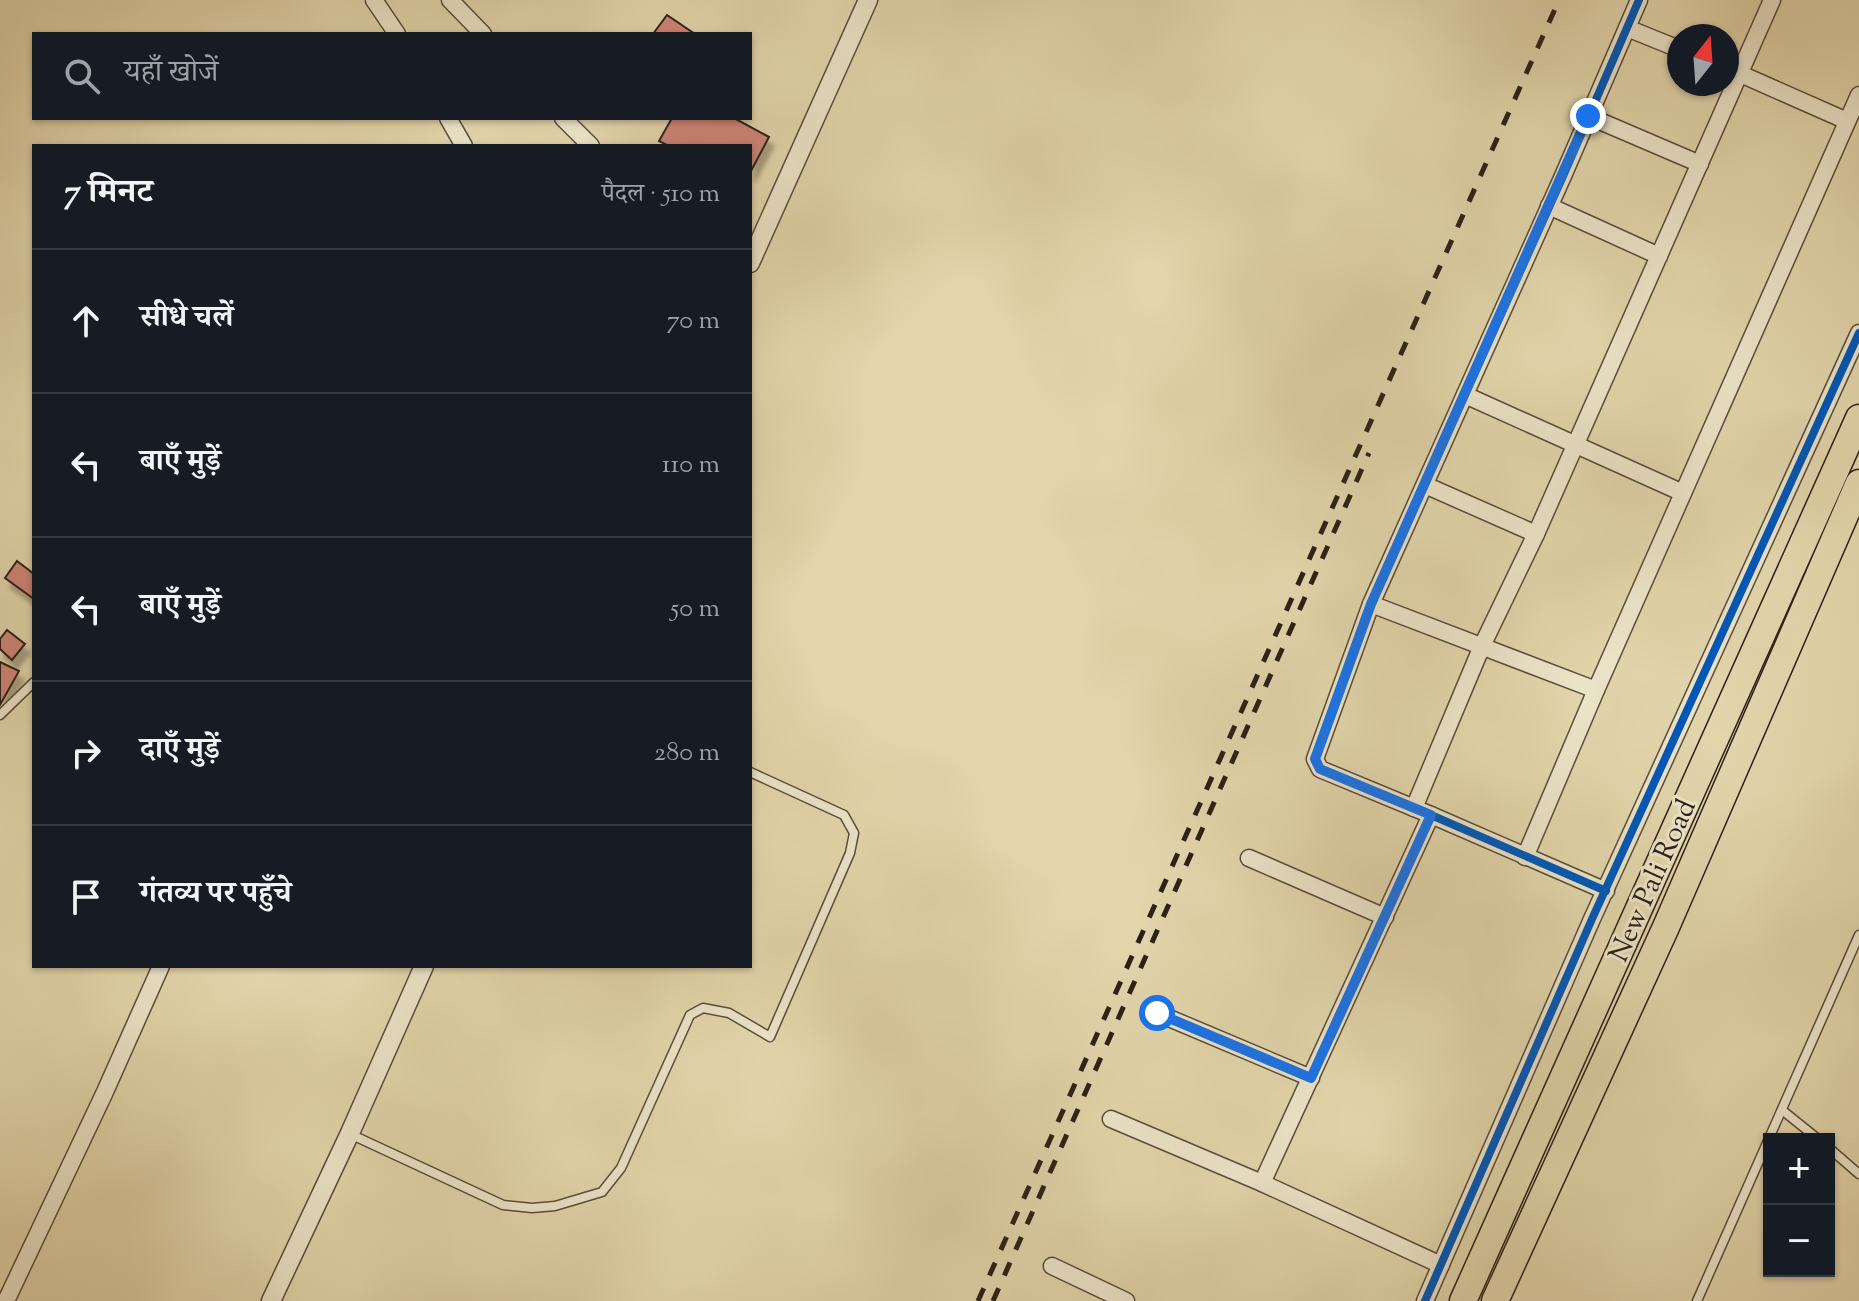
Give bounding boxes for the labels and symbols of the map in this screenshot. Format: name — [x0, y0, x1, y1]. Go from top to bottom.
north arrow — [1667, 24, 1739, 96]
route end — [1570, 98, 1606, 134]
street label: New Pali Road — [1600, 793, 1708, 969]
route start — [1139, 995, 1175, 1031]

